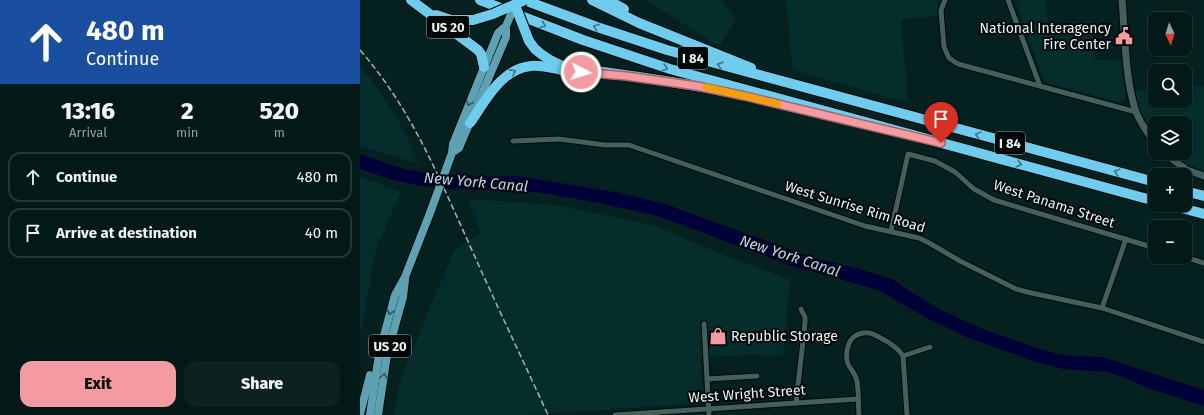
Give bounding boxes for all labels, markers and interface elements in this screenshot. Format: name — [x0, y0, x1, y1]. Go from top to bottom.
north arrow — [1148, 12, 1192, 56]
map controls — [1148, 12, 1192, 264]
text: 480 m — [86, 14, 165, 47]
icon: ahead — [20, 16, 72, 68]
road number: US 20 — [427, 16, 469, 38]
place label: National Interagency Fire Center — [979, 20, 1112, 53]
one-way arrow — [539, 21, 546, 29]
one-way arrow — [592, 23, 599, 32]
public building icon: National Interagency Fire Center — [1114, 26, 1134, 46]
road number: I 84 — [678, 47, 708, 69]
text: Continue — [86, 48, 159, 70]
position arrow — [560, 51, 602, 93]
one-way arrow — [717, 61, 724, 70]
one-way arrow — [662, 63, 669, 71]
button: search — [1148, 64, 1192, 108]
one-way arrow — [509, 69, 516, 77]
text: 13:16 — [61, 97, 115, 125]
text: 2 — [181, 97, 194, 125]
text: 520 — [259, 97, 299, 125]
one-way arrow — [466, 99, 474, 106]
pin — [924, 102, 958, 143]
icon: arrive — [930, 108, 952, 130]
button: layers — [1148, 116, 1192, 160]
text: Arrival — [69, 125, 107, 140]
text: min — [176, 125, 198, 140]
text: m — [274, 125, 285, 140]
one-way arrow — [975, 131, 982, 140]
road number: I 84 — [995, 132, 1025, 154]
one-way arrow — [1016, 160, 1022, 168]
icon: ahead — [22, 166, 44, 188]
text: Continue — [56, 168, 117, 186]
text: 480 m — [297, 168, 338, 186]
water label: New York Canal — [423, 168, 529, 196]
one-way arrow — [1114, 168, 1121, 177]
button: + — [1148, 168, 1192, 212]
street label: West Panama Street — [991, 176, 1118, 232]
street label: West Sunrise Rim Road — [783, 178, 927, 236]
button: − — [1148, 220, 1192, 264]
icon: arrive — [22, 222, 44, 244]
text: Arrive at destination — [56, 224, 197, 242]
text: 40 m — [305, 224, 338, 242]
water label: New York Canal — [738, 231, 842, 281]
one-way arrow — [386, 309, 394, 316]
shop icon: Republic Storage — [708, 326, 728, 346]
place label: Republic Storage — [731, 328, 838, 345]
road number: US 20 — [369, 335, 411, 357]
button: Exit — [20, 361, 176, 407]
button: Share — [184, 361, 340, 407]
one-way arrow — [379, 373, 388, 379]
street label: West Wright Street — [688, 381, 807, 407]

